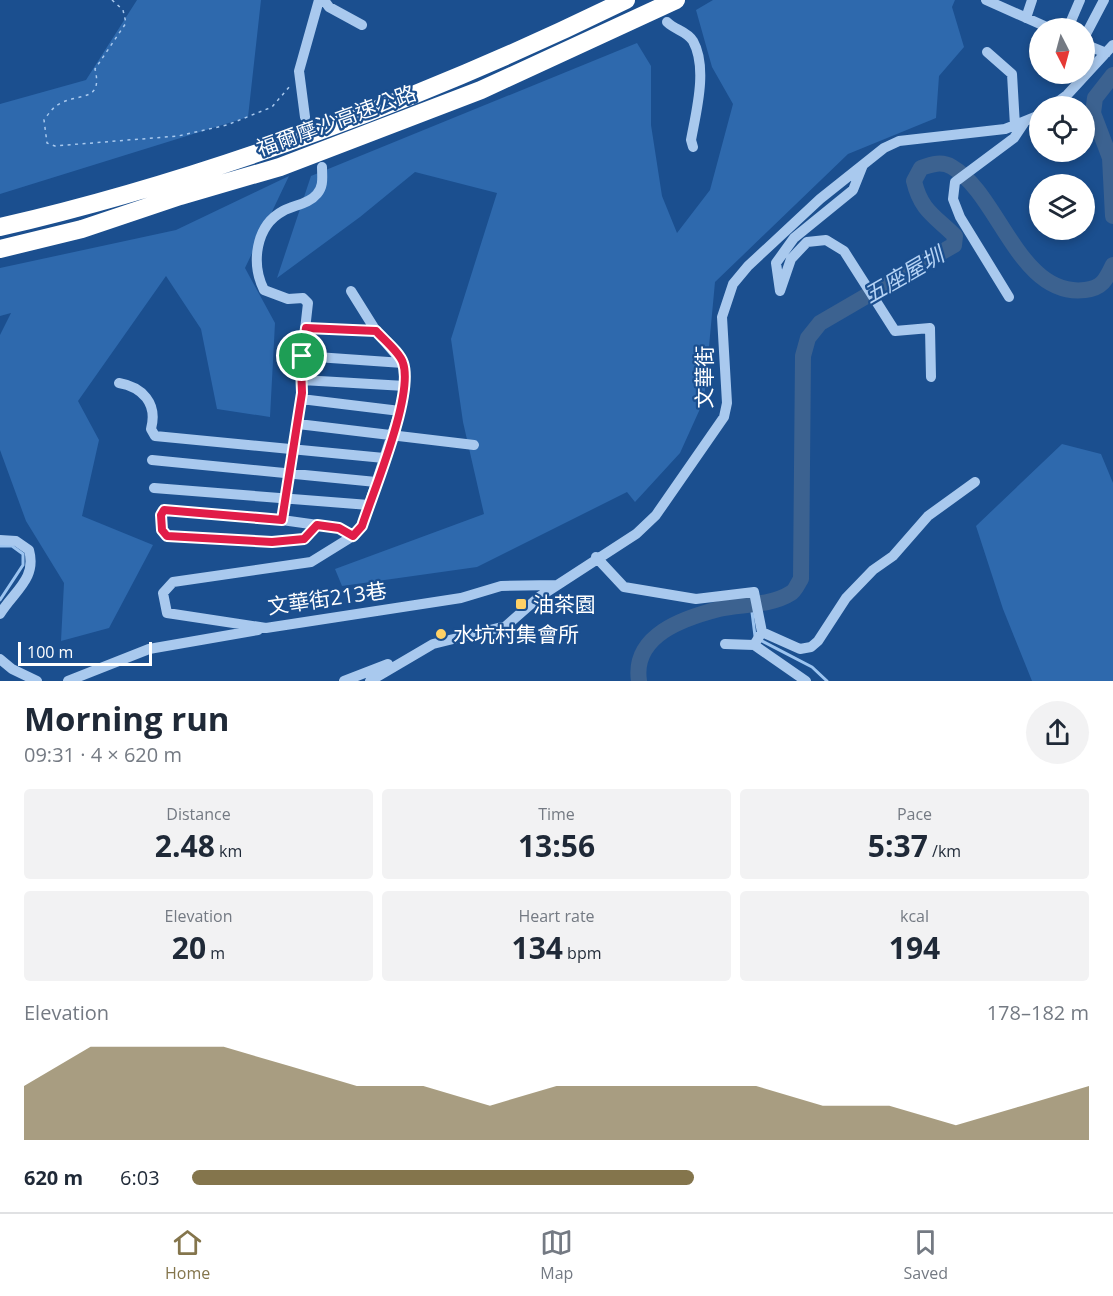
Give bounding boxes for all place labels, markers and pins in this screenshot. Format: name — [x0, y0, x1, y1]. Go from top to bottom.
pin — [276, 330, 327, 381]
place label: 油茶園 — [533, 590, 596, 618]
marker: 油茶園 — [514, 597, 528, 611]
place label: 水坑村集會所 — [453, 620, 579, 648]
marker: 水坑村集會所 — [434, 627, 448, 641]

